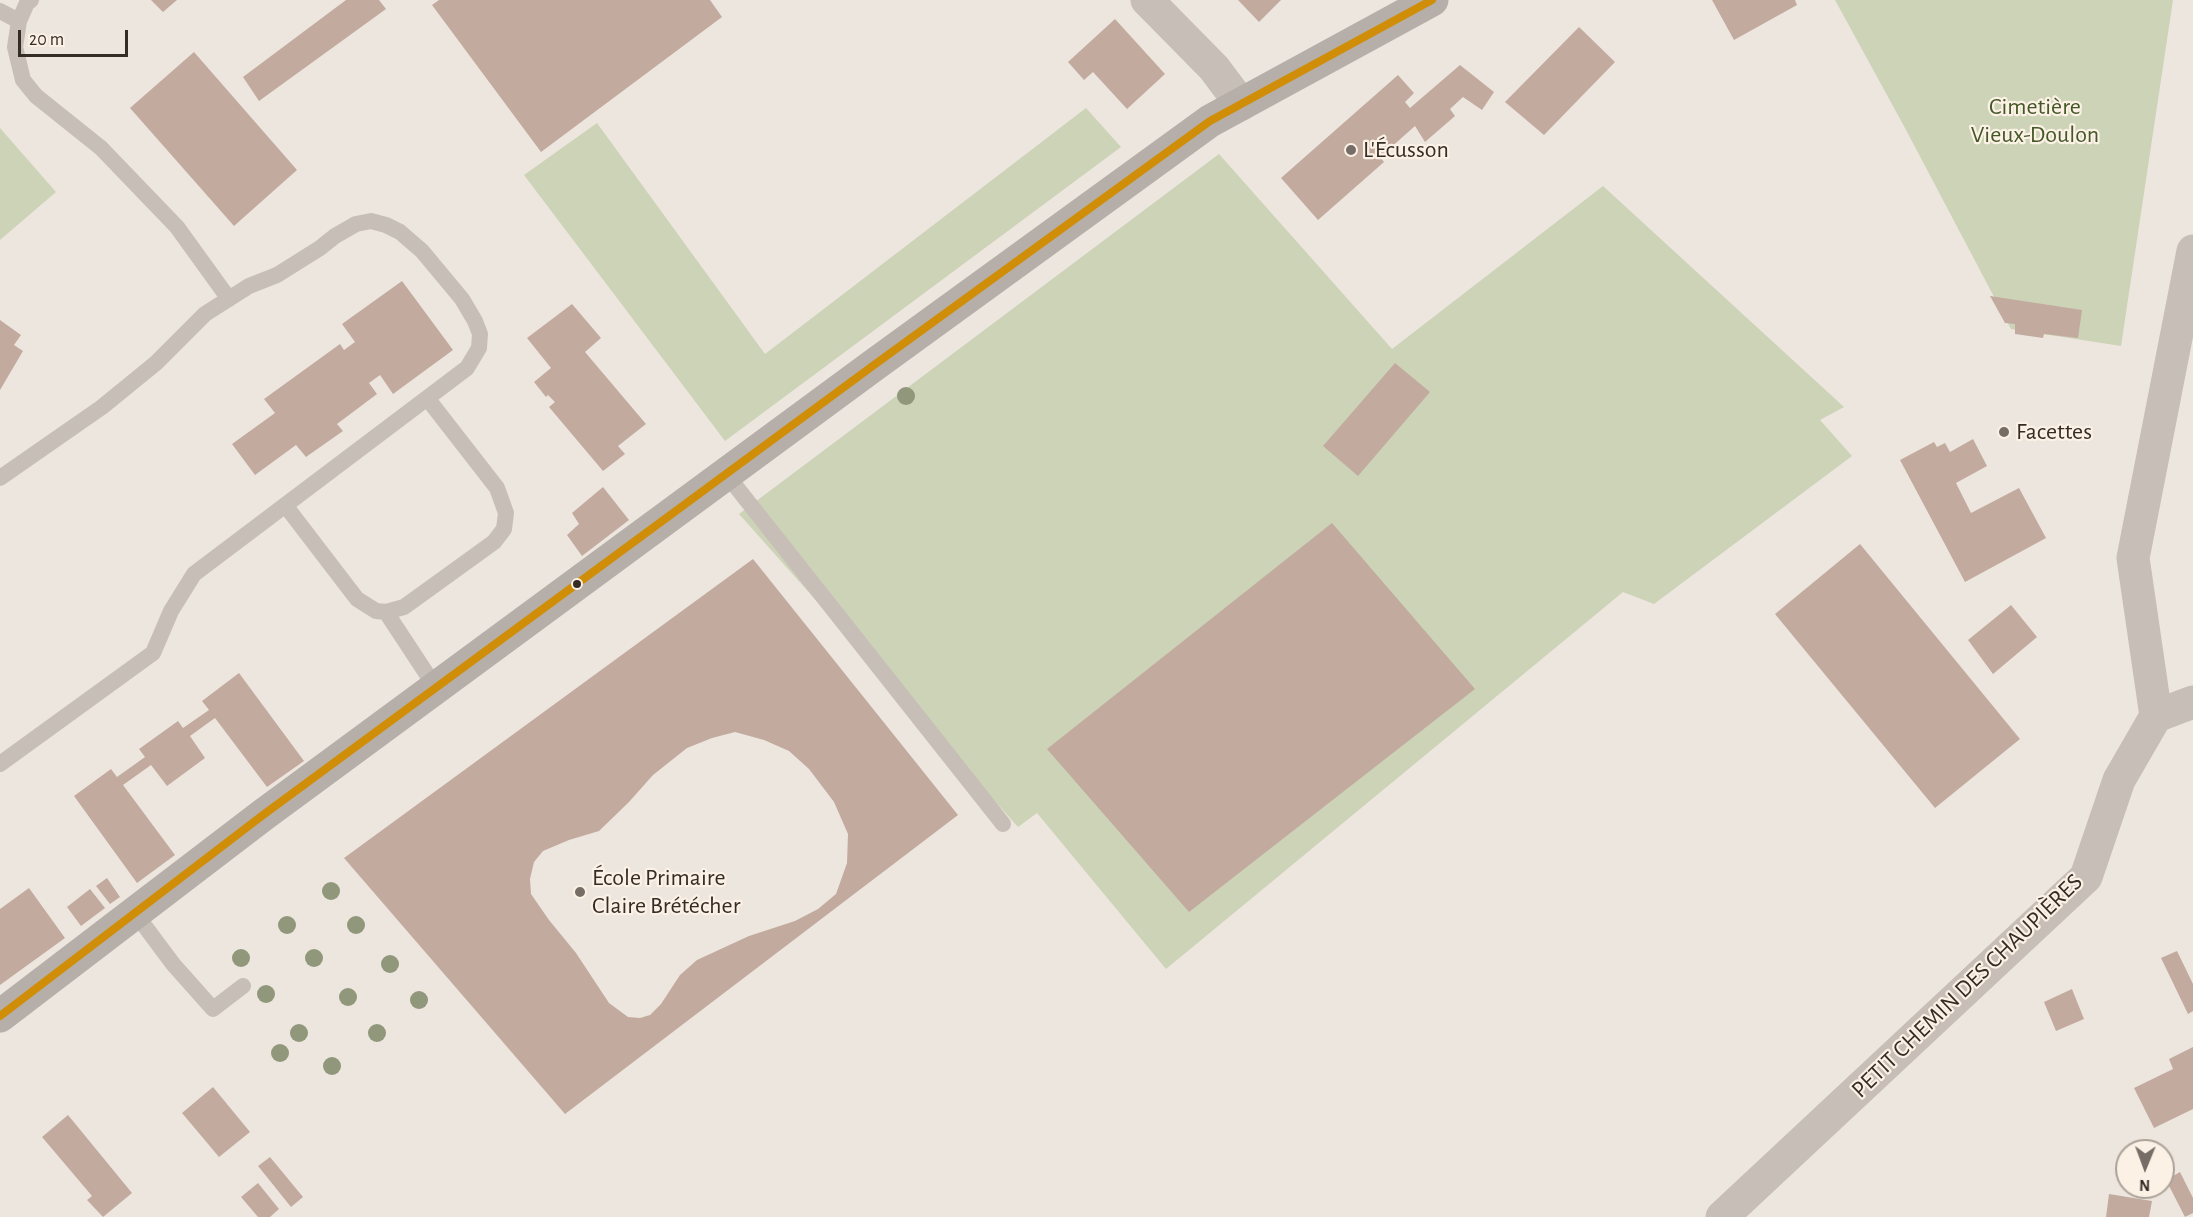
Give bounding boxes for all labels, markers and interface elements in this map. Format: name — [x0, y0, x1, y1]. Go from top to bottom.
scale bar — [21, 18, 130, 56]
text: 20 m — [29, 31, 64, 49]
park label: Cimetière Vieux-Doulon — [1971, 93, 2099, 149]
place label: L'Écusson — [1363, 136, 1449, 164]
marker: L'Écusson — [1344, 143, 1358, 157]
place label: Facettes — [2016, 418, 2092, 446]
marker: Facettes — [1997, 425, 2011, 439]
unlabelled marker — [571, 578, 583, 590]
place label: École Primaire Claire Brétécher — [592, 864, 740, 920]
street label: PETIT CHEMIN DES CHAUPIÈRES — [1845, 868, 2089, 1104]
marker: École Primaire Claire Brétécher — [573, 885, 587, 899]
north arrow — [2115, 1139, 2175, 1199]
text: N — [2139, 1177, 2150, 1193]

